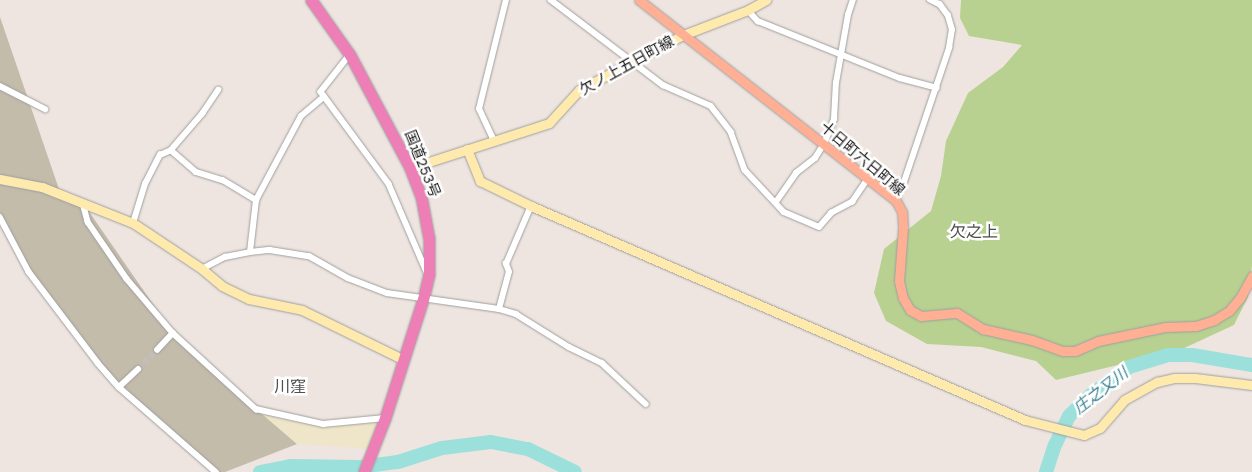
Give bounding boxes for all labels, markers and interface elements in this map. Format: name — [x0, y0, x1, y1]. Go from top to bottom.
street label: 欠ノ上五日町線 — [577, 33, 677, 99]
street label: 十日町六日町線 — [816, 118, 908, 200]
street label: 国道253号 — [400, 128, 444, 200]
district label: 欠之上 — [950, 222, 998, 242]
water label: 庄之又川 — [1070, 364, 1132, 418]
district label: 川窪 — [274, 377, 306, 397]

